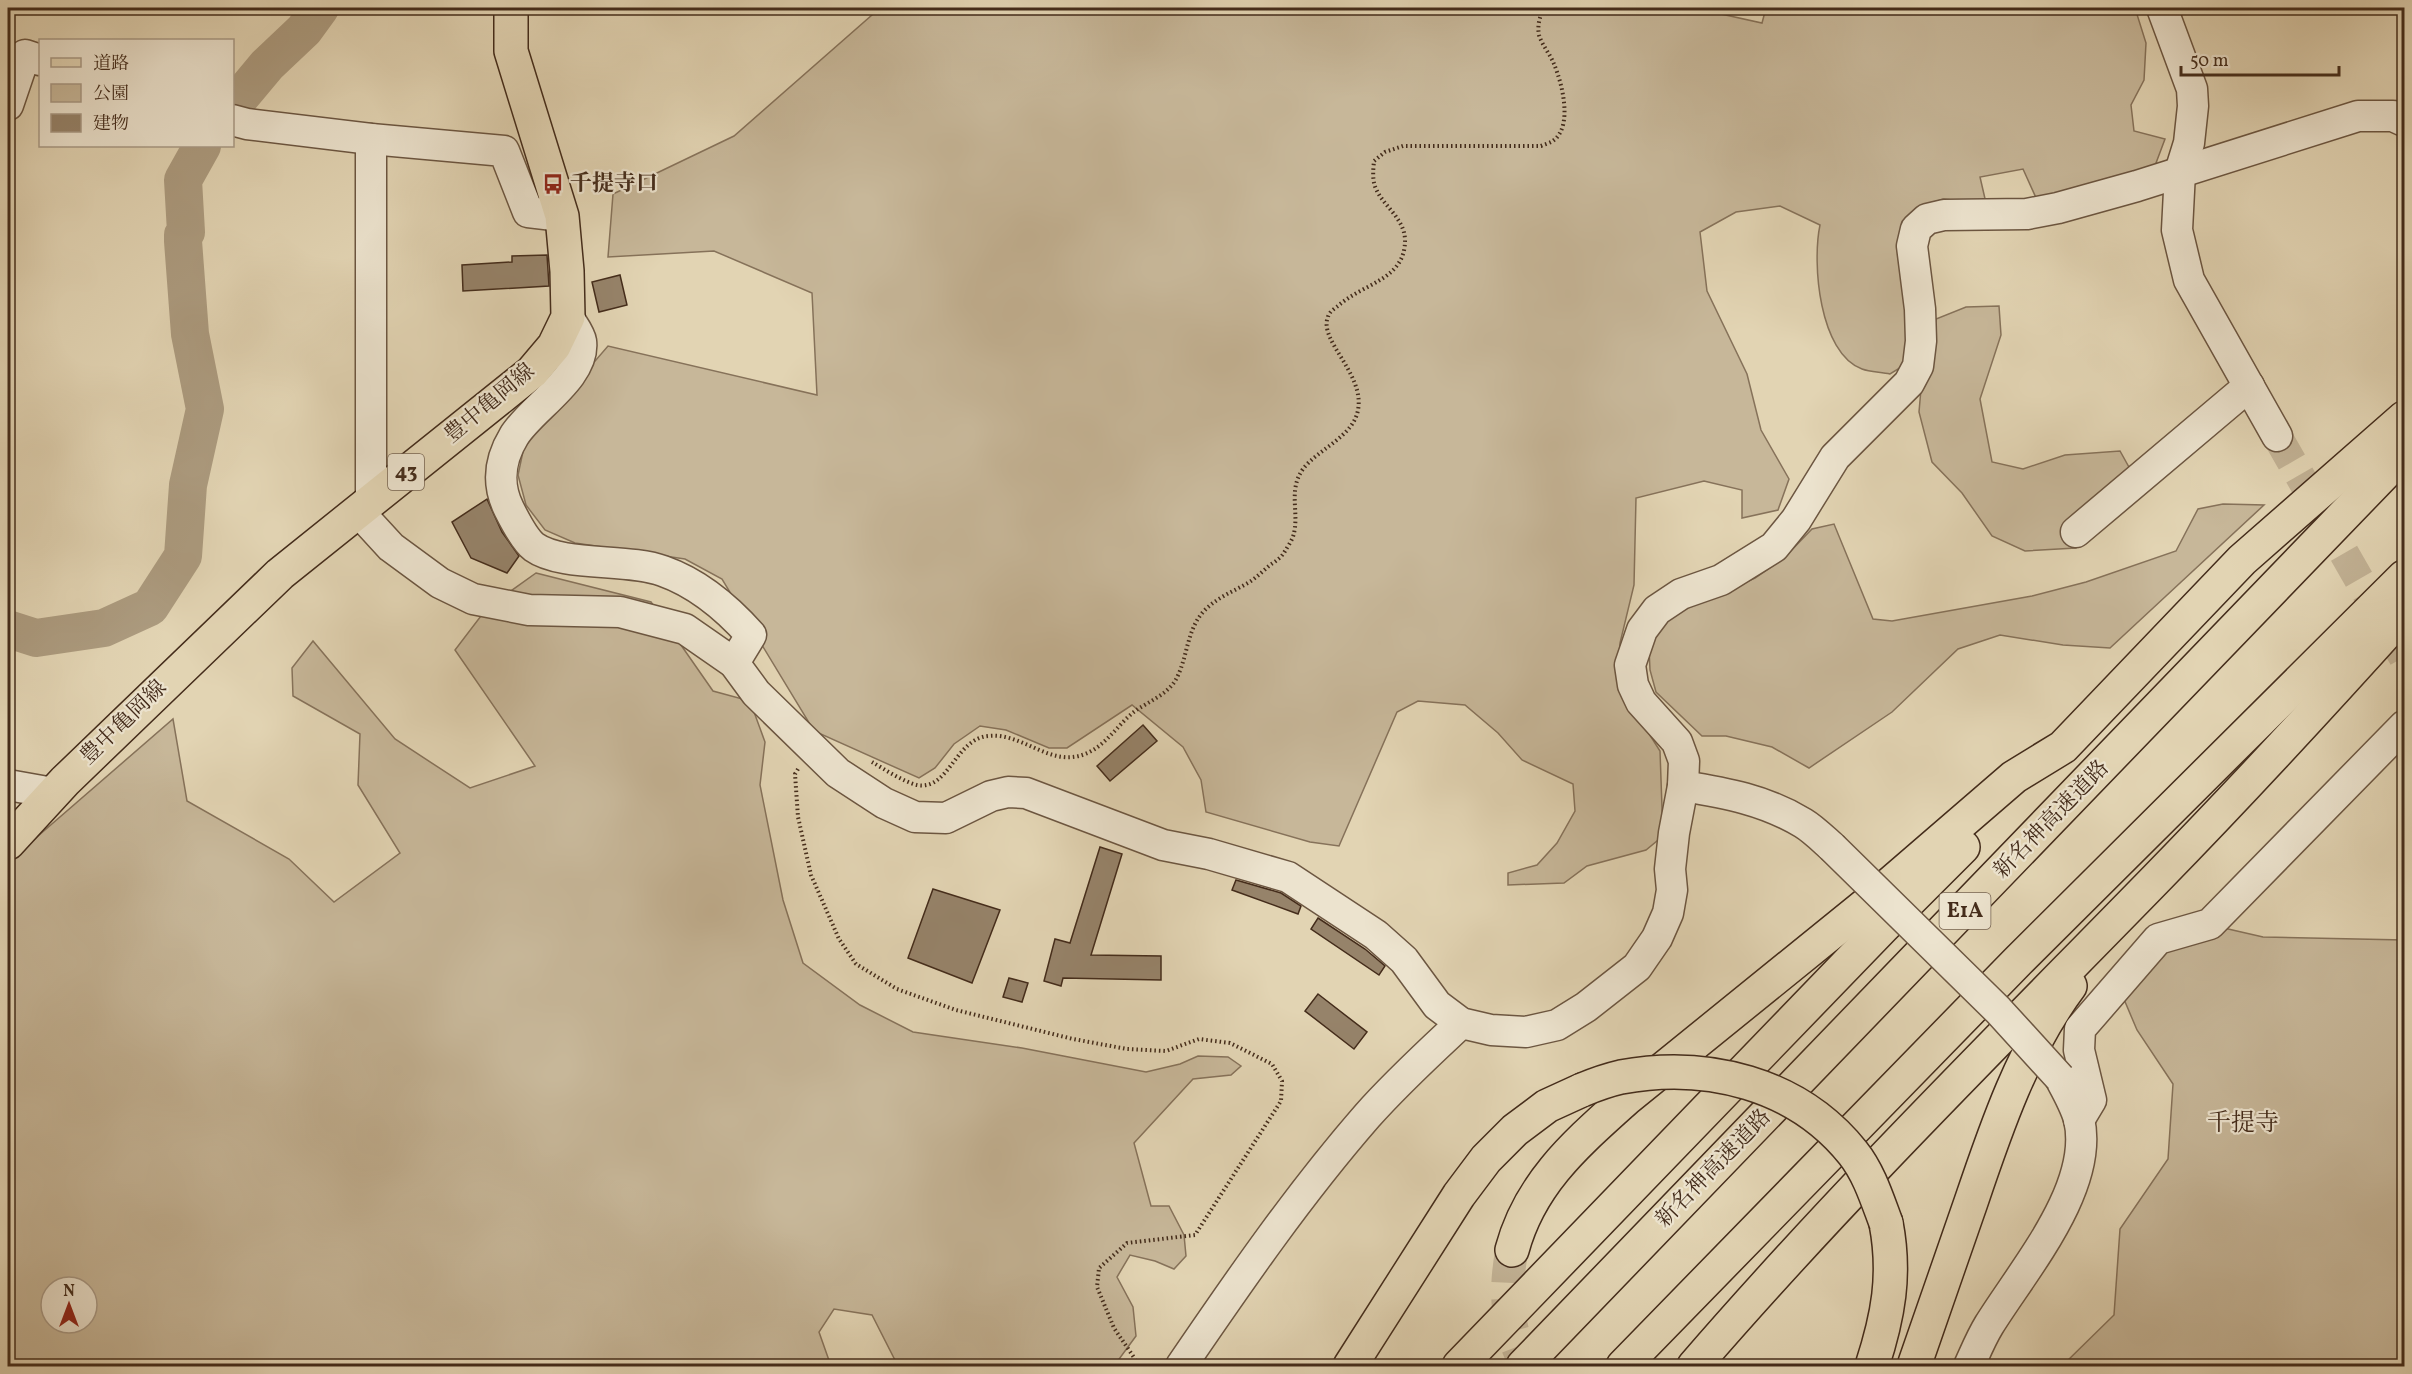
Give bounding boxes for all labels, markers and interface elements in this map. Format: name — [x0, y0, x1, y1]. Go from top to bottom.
legend — [39, 39, 234, 147]
scale bar — [2181, 39, 2338, 77]
text: 50 m — [2190, 49, 2229, 74]
text: 道路 — [93, 52, 129, 77]
text: 公園 — [93, 82, 129, 107]
text: 建物 — [93, 112, 129, 137]
place label: 千提寺口 — [570, 169, 658, 200]
bus stop icon: 千提寺口 — [541, 172, 565, 196]
street label: 豊中亀岡線 — [438, 357, 542, 451]
road number: 43 — [388, 454, 424, 490]
street label: 豊中亀岡線 — [74, 674, 174, 772]
street label: 新名神高速道路 — [1987, 754, 2117, 886]
road number: E1A — [1940, 893, 1990, 929]
street label: 新名神高速道路 — [1649, 1103, 1779, 1235]
district label: 千提寺 — [2207, 1107, 2279, 1141]
north arrow — [39, 1275, 99, 1335]
text: N — [63, 1281, 75, 1303]

